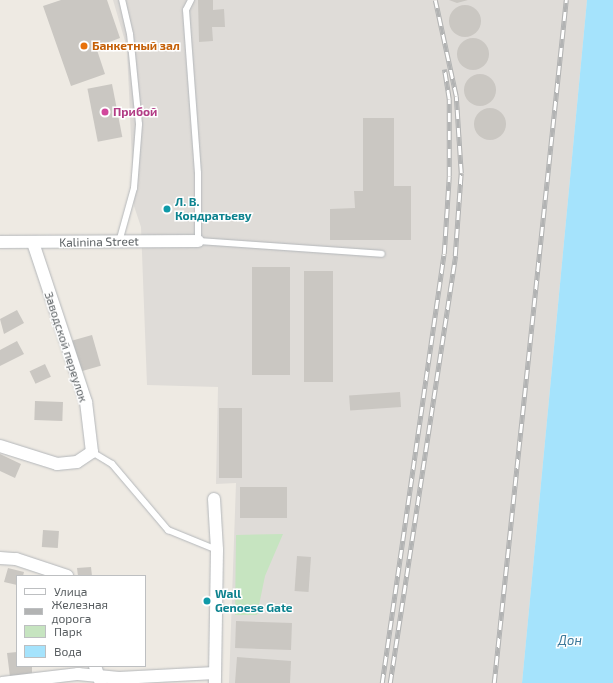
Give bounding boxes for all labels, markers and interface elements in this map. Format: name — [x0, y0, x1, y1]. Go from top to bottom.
place label: Банкетный зал — [92, 39, 180, 53]
marker: Банкетный зал — [79, 41, 89, 51]
place label: Прибой — [113, 105, 157, 119]
marker: Прибой — [100, 107, 110, 117]
place label: Л. В. Кондратьеву — [175, 195, 252, 223]
marker: Л. В. Кондратьеву — [162, 204, 172, 214]
street label: Kalinina Street — [59, 234, 139, 250]
street label: Заводской переулок — [41, 290, 91, 404]
legend — [16, 575, 146, 667]
text: Улица — [54, 584, 87, 598]
place label: Wall Genoese Gate — [215, 587, 293, 615]
marker: Wall Genoese Gate — [202, 596, 212, 606]
text: Железная дорога — [51, 597, 108, 625]
text: Парк — [54, 624, 82, 638]
water label: Дон — [558, 632, 582, 648]
text: Вода — [54, 644, 82, 658]

